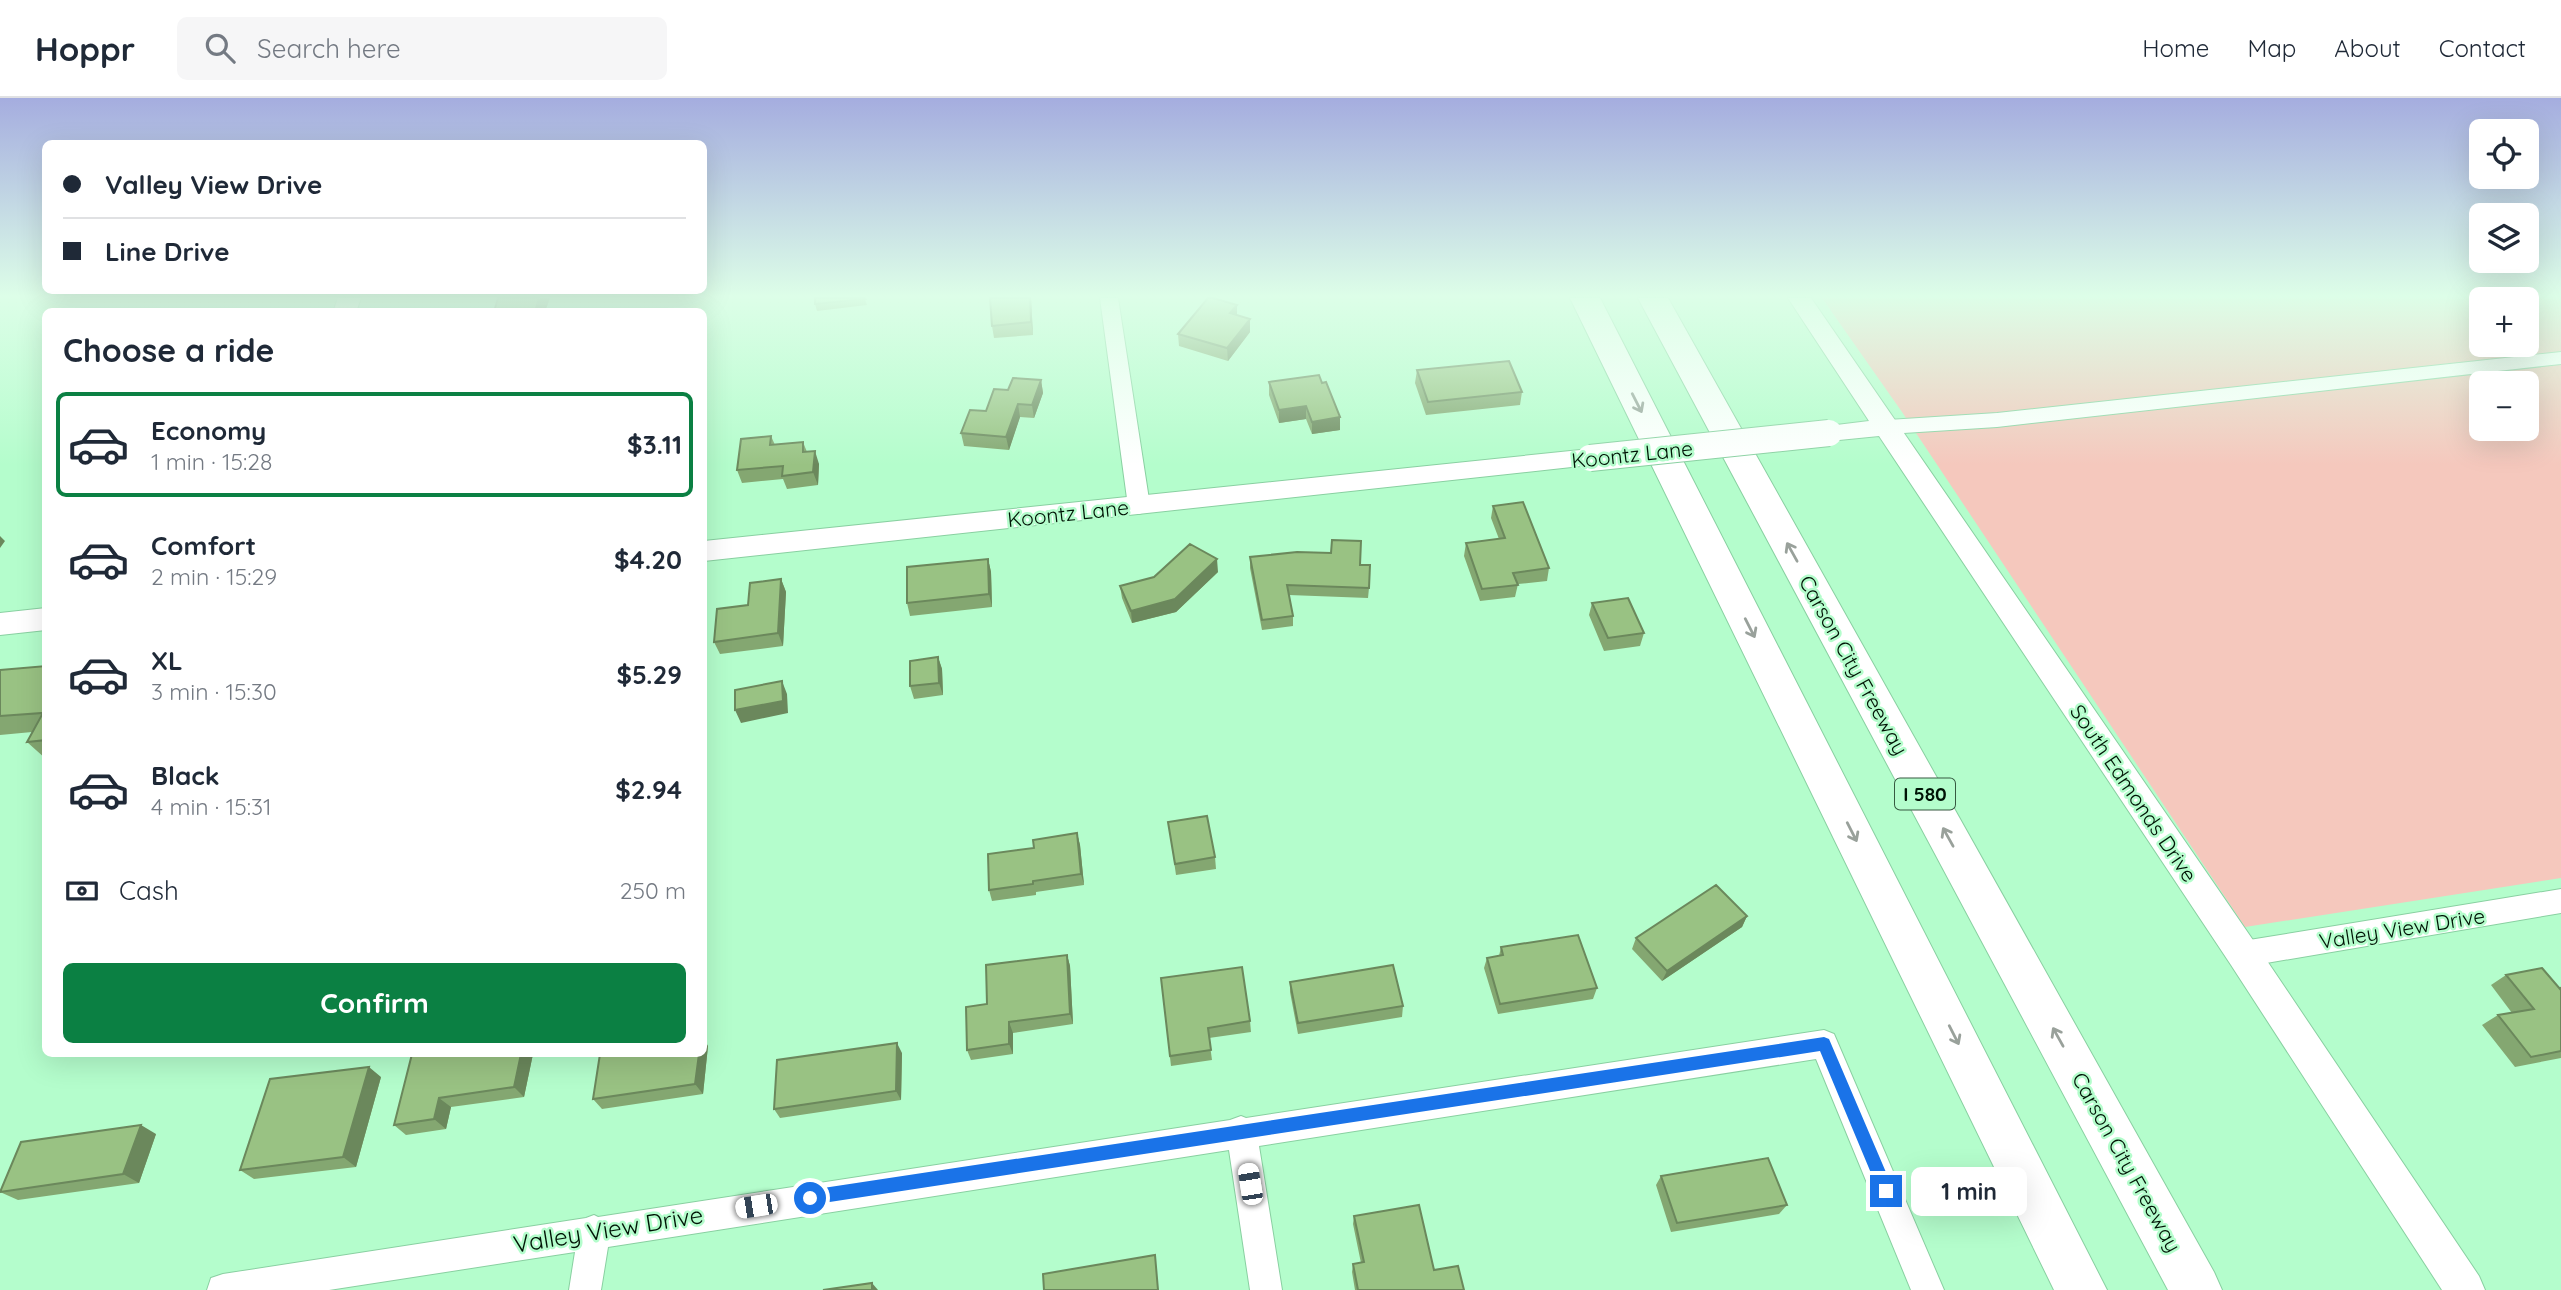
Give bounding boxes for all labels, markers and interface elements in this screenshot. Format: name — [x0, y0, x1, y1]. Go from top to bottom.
search box — [177, 17, 667, 80]
text: Hoppr — [35, 28, 135, 69]
icon: search — [201, 29, 239, 67]
text: Search here — [257, 32, 401, 65]
text: Home — [2142, 33, 2209, 63]
text: Map — [2247, 33, 2296, 63]
text: About — [2334, 33, 2401, 63]
text: Contact — [2439, 33, 2526, 63]
map controls — [2469, 119, 2539, 441]
button: locate — [2469, 119, 2539, 189]
text: Valley View Drive — [105, 168, 322, 201]
button: layers — [2469, 203, 2539, 273]
text: Line Drive — [105, 235, 230, 268]
button: + — [2469, 287, 2539, 357]
text: Choose a ride — [63, 330, 275, 370]
button: − — [2469, 371, 2539, 441]
one-way arrow — [1631, 392, 1645, 413]
icon: car — [67, 413, 130, 476]
text: Economy — [151, 414, 266, 447]
text: $3.11 — [627, 428, 682, 461]
street label: Koontz Lane — [1570, 435, 1694, 473]
text: 1 min · 15:28 — [151, 447, 273, 476]
street label: Koontz Lane — [1006, 494, 1130, 532]
icon: car — [67, 528, 130, 591]
text: Comfort — [151, 529, 256, 562]
one-way arrow — [1785, 542, 1799, 562]
text: $4.20 — [614, 543, 682, 576]
text: 2 min · 15:29 — [151, 562, 277, 591]
street label: Carson City Freeway — [1794, 571, 1914, 759]
one-way arrow — [1743, 617, 1757, 638]
icon: car — [67, 643, 130, 706]
text: XL — [151, 644, 183, 677]
text: $5.29 — [617, 658, 682, 691]
text: 3 min · 15:30 — [151, 677, 277, 706]
street label: South Edmonds Drive — [2065, 699, 2203, 887]
icon: car — [67, 758, 130, 821]
text: Black — [151, 759, 220, 792]
text: $2.94 — [615, 773, 682, 806]
road number: I 580 — [1895, 778, 1955, 810]
text: 4 min · 15:31 — [151, 792, 272, 821]
one-way arrow — [1845, 821, 1859, 842]
one-way arrow — [1941, 827, 1954, 848]
icon: cash — [63, 872, 101, 910]
text: Cash — [119, 874, 179, 907]
text: 250 m — [620, 876, 686, 905]
street label: Valley View Drive — [2317, 902, 2487, 954]
button: Confirm — [63, 963, 686, 1043]
one-way arrow — [1947, 1024, 1961, 1045]
one-way arrow — [2051, 1027, 2065, 1047]
street label: Carson City Freeway — [2067, 1068, 2187, 1256]
car — [1237, 1162, 1264, 1206]
callout: 1 min — [1910, 1166, 2026, 1216]
route end — [1870, 1175, 1902, 1207]
text: 1 min — [1941, 1177, 1997, 1206]
route start — [794, 1182, 826, 1214]
car — [734, 1192, 779, 1220]
street label: Valley View Drive — [511, 1199, 705, 1259]

